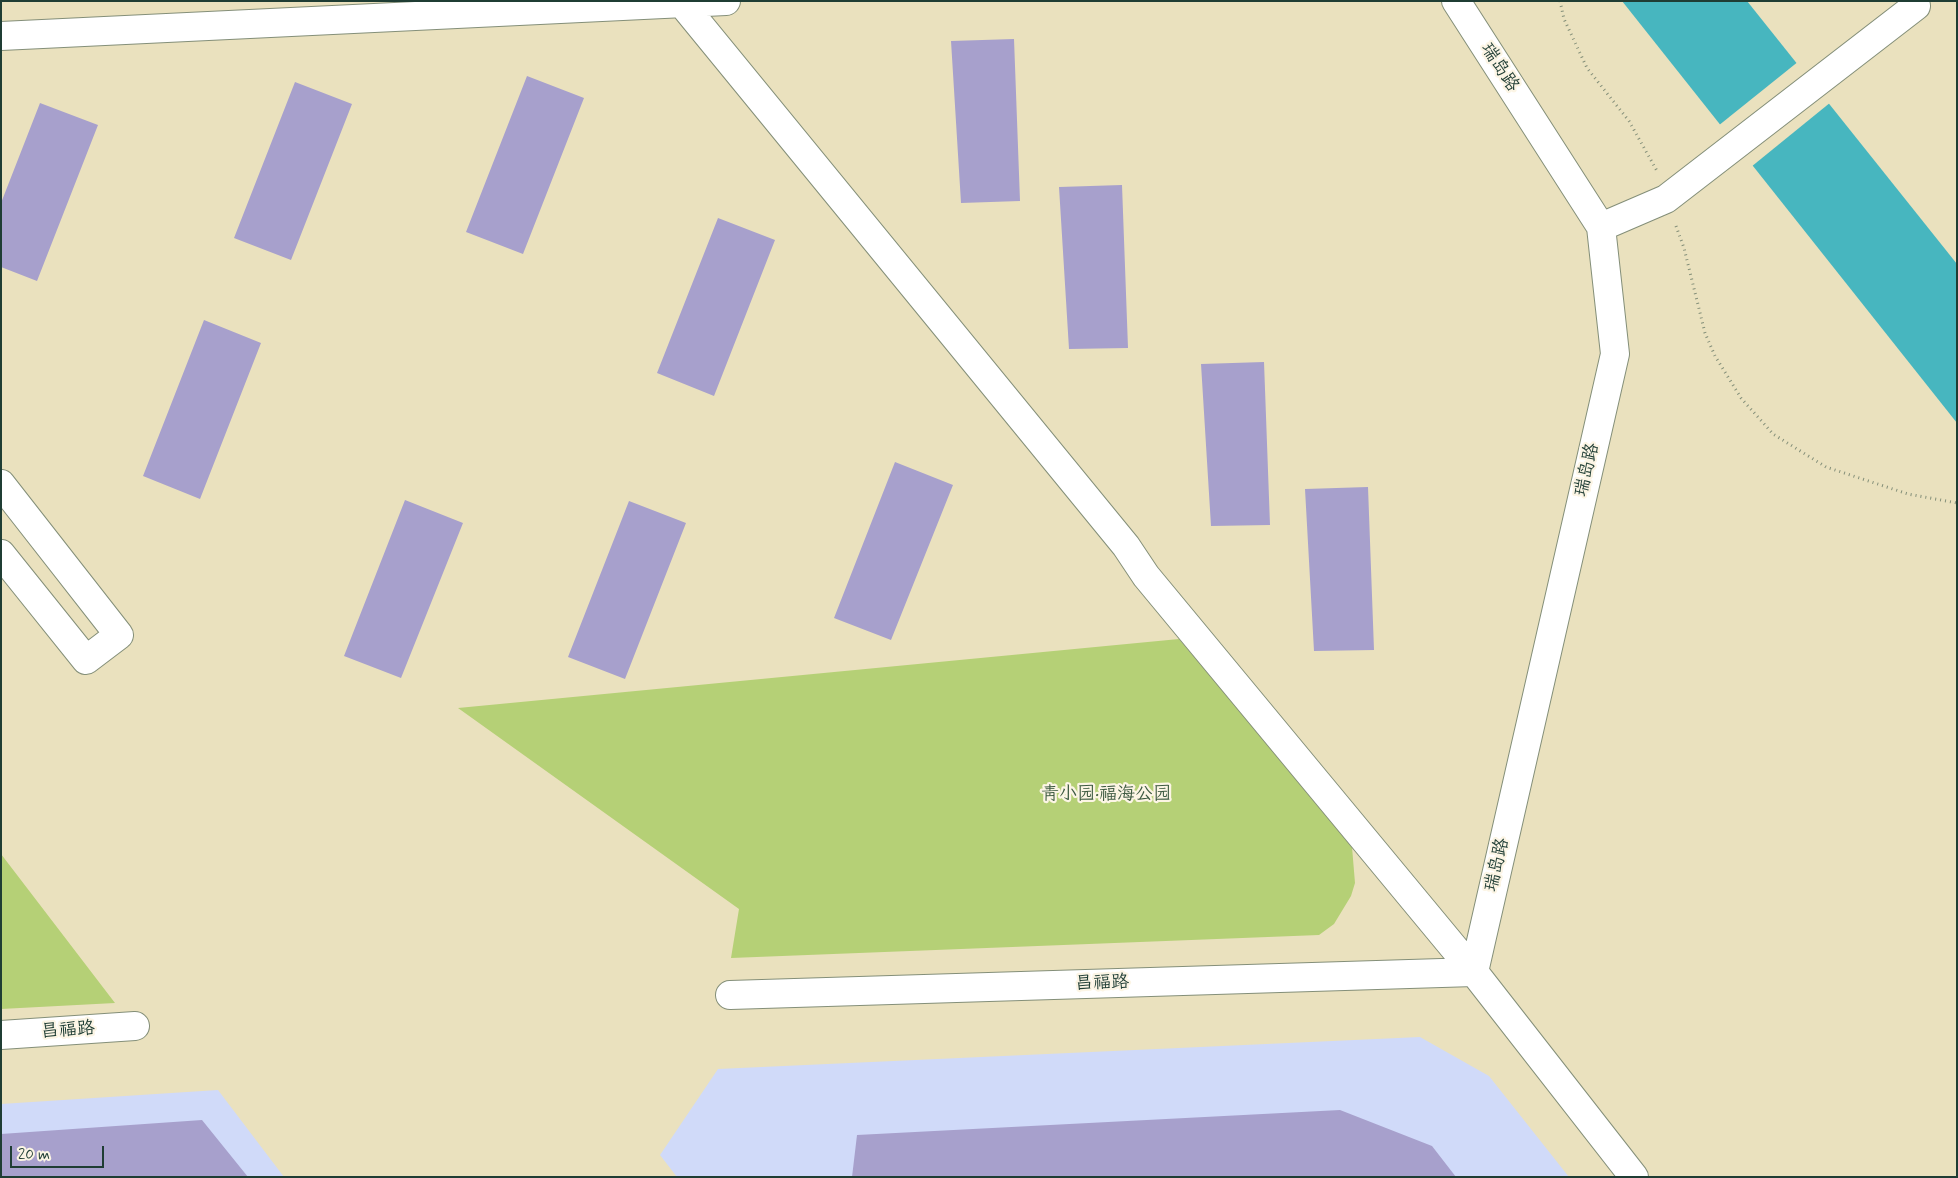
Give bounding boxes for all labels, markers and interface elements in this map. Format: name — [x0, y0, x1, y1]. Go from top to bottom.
street label: 瑞岛路 — [1475, 39, 1523, 97]
street label: 瑞岛路 — [1571, 441, 1605, 499]
park label: 青小园·福海公园 — [1041, 784, 1171, 806]
street label: 瑞岛路 — [1481, 836, 1515, 894]
street label: 昌福路 — [1075, 972, 1129, 996]
street label: 昌福路 — [40, 1018, 96, 1044]
scale bar — [12, 1136, 106, 1168]
text: 20 m — [18, 1145, 50, 1165]

